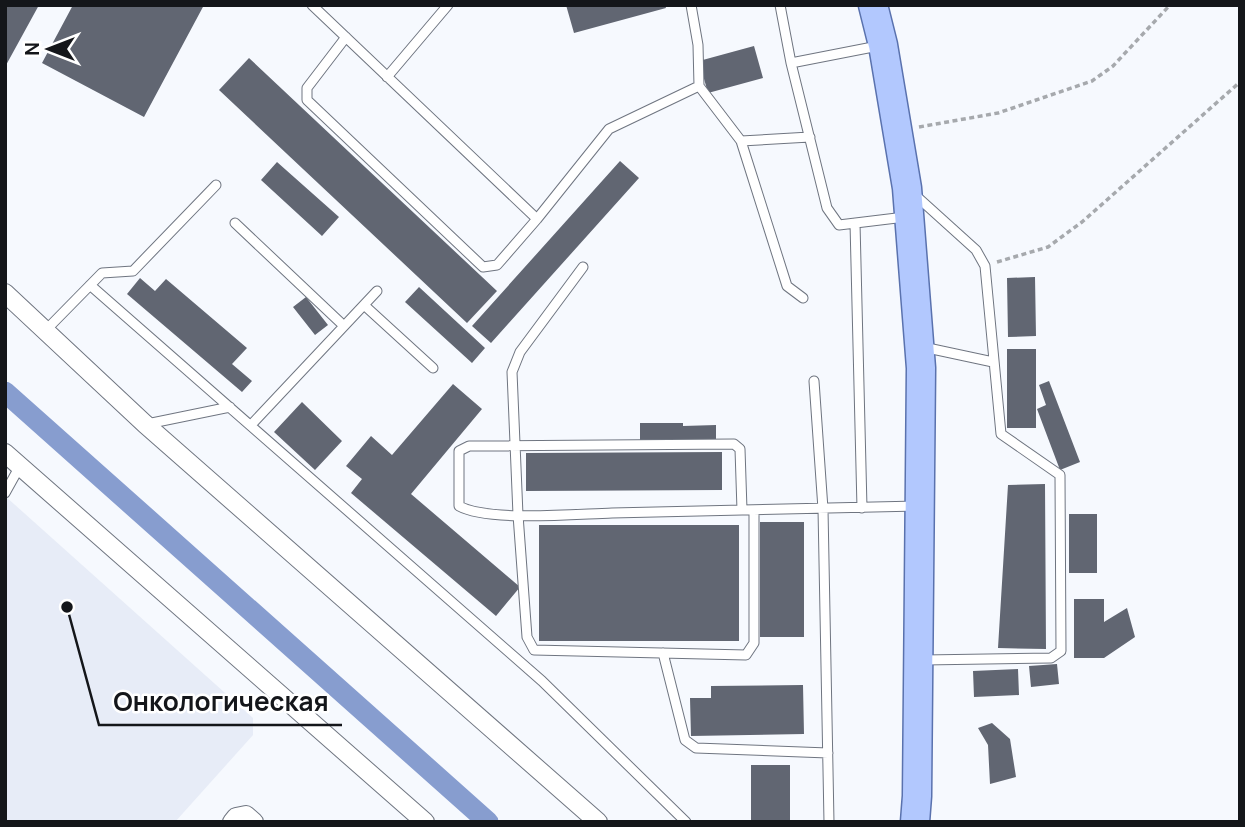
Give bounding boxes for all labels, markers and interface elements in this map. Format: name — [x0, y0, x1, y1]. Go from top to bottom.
north arrow — [14, 14, 84, 84]
text: N — [19, 42, 45, 56]
callout: Онкологическая — [99, 678, 342, 725]
text: Онкологическая — [113, 683, 329, 719]

